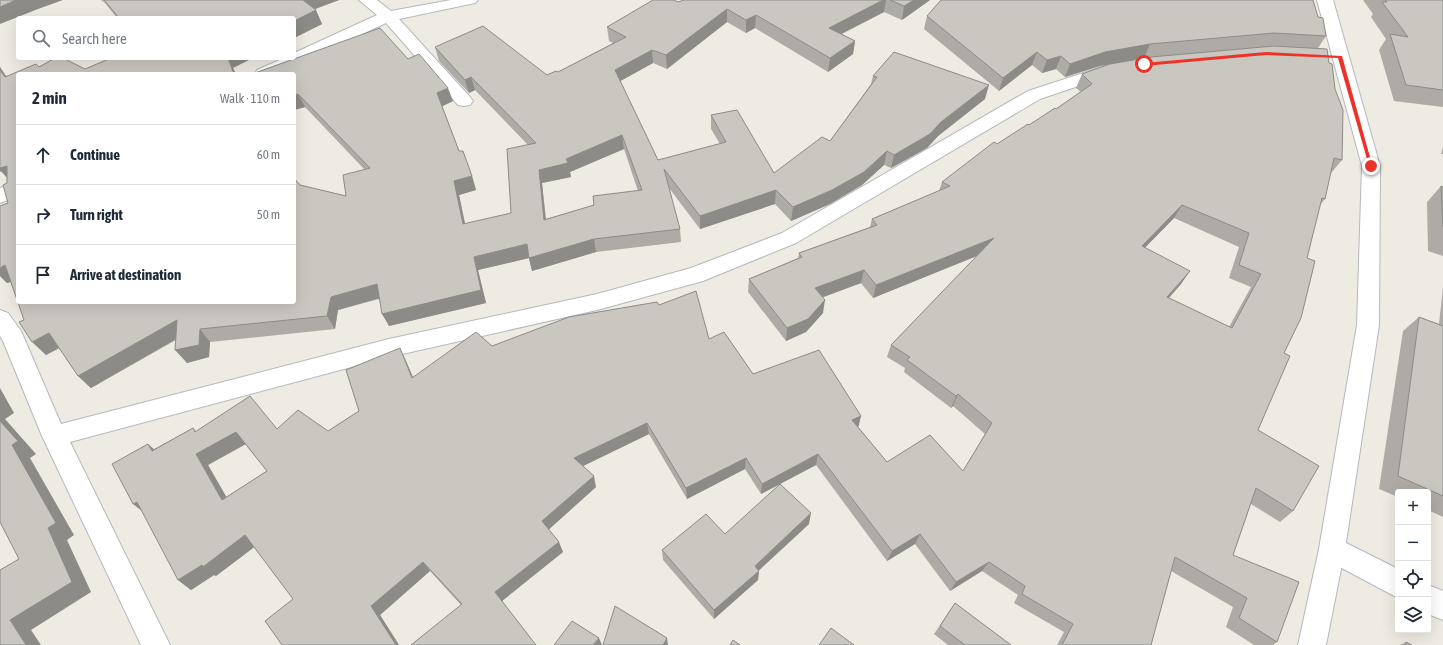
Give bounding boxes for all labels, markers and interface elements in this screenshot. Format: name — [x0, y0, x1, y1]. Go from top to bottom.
search box — [16, 16, 296, 60]
icon: search — [30, 27, 52, 49]
text: Search here — [62, 30, 127, 47]
route start — [1135, 55, 1153, 73]
text: 2 min — [32, 88, 67, 108]
text: Walk · 110 m — [220, 91, 280, 106]
icon: ahead — [32, 144, 54, 166]
text: Continue — [70, 146, 120, 163]
text: 60 m — [257, 147, 280, 162]
route end — [1362, 157, 1380, 175]
icon: right — [32, 204, 54, 226]
text: Turn right — [70, 206, 123, 223]
text: 50 m — [257, 207, 280, 222]
icon: arrive — [32, 264, 54, 286]
text: Arrive at destination — [70, 266, 181, 283]
map controls — [1395, 489, 1431, 633]
button: + — [1395, 489, 1431, 525]
button: − — [1395, 525, 1431, 561]
button: locate — [1395, 561, 1431, 597]
button: layers — [1395, 597, 1431, 633]

